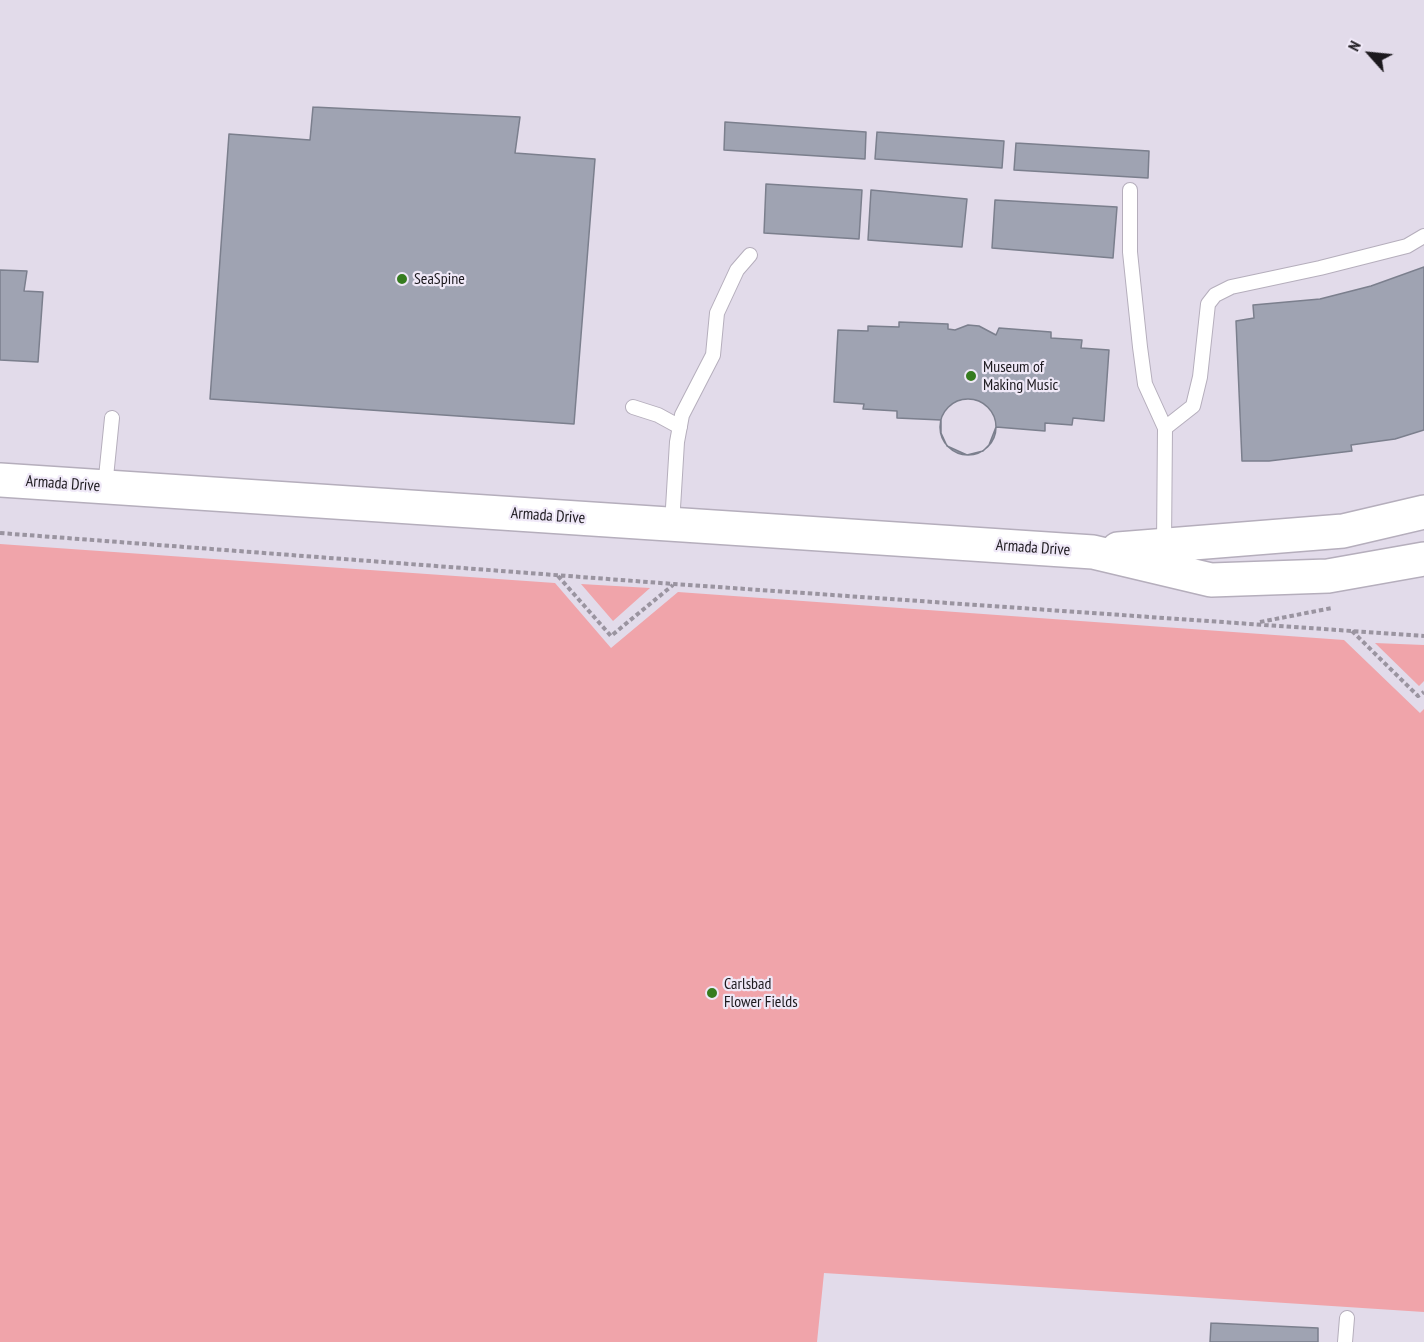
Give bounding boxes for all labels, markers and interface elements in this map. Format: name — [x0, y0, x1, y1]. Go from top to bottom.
north arrow — [1340, 24, 1400, 84]
text: N — [1343, 37, 1365, 54]
place label: SeaSpine — [414, 269, 465, 289]
marker: SeaSpine — [395, 272, 409, 286]
place label: Museum of Making Music — [983, 357, 1058, 395]
marker: Museum of Making Music — [964, 369, 978, 383]
street label: Armada Drive — [25, 472, 101, 496]
street label: Armada Drive — [510, 504, 586, 528]
street label: Armada Drive — [995, 536, 1071, 560]
place label: Carlsbad Flower Fields — [724, 974, 798, 1012]
marker: Carlsbad Flower Fields — [705, 986, 719, 1000]

